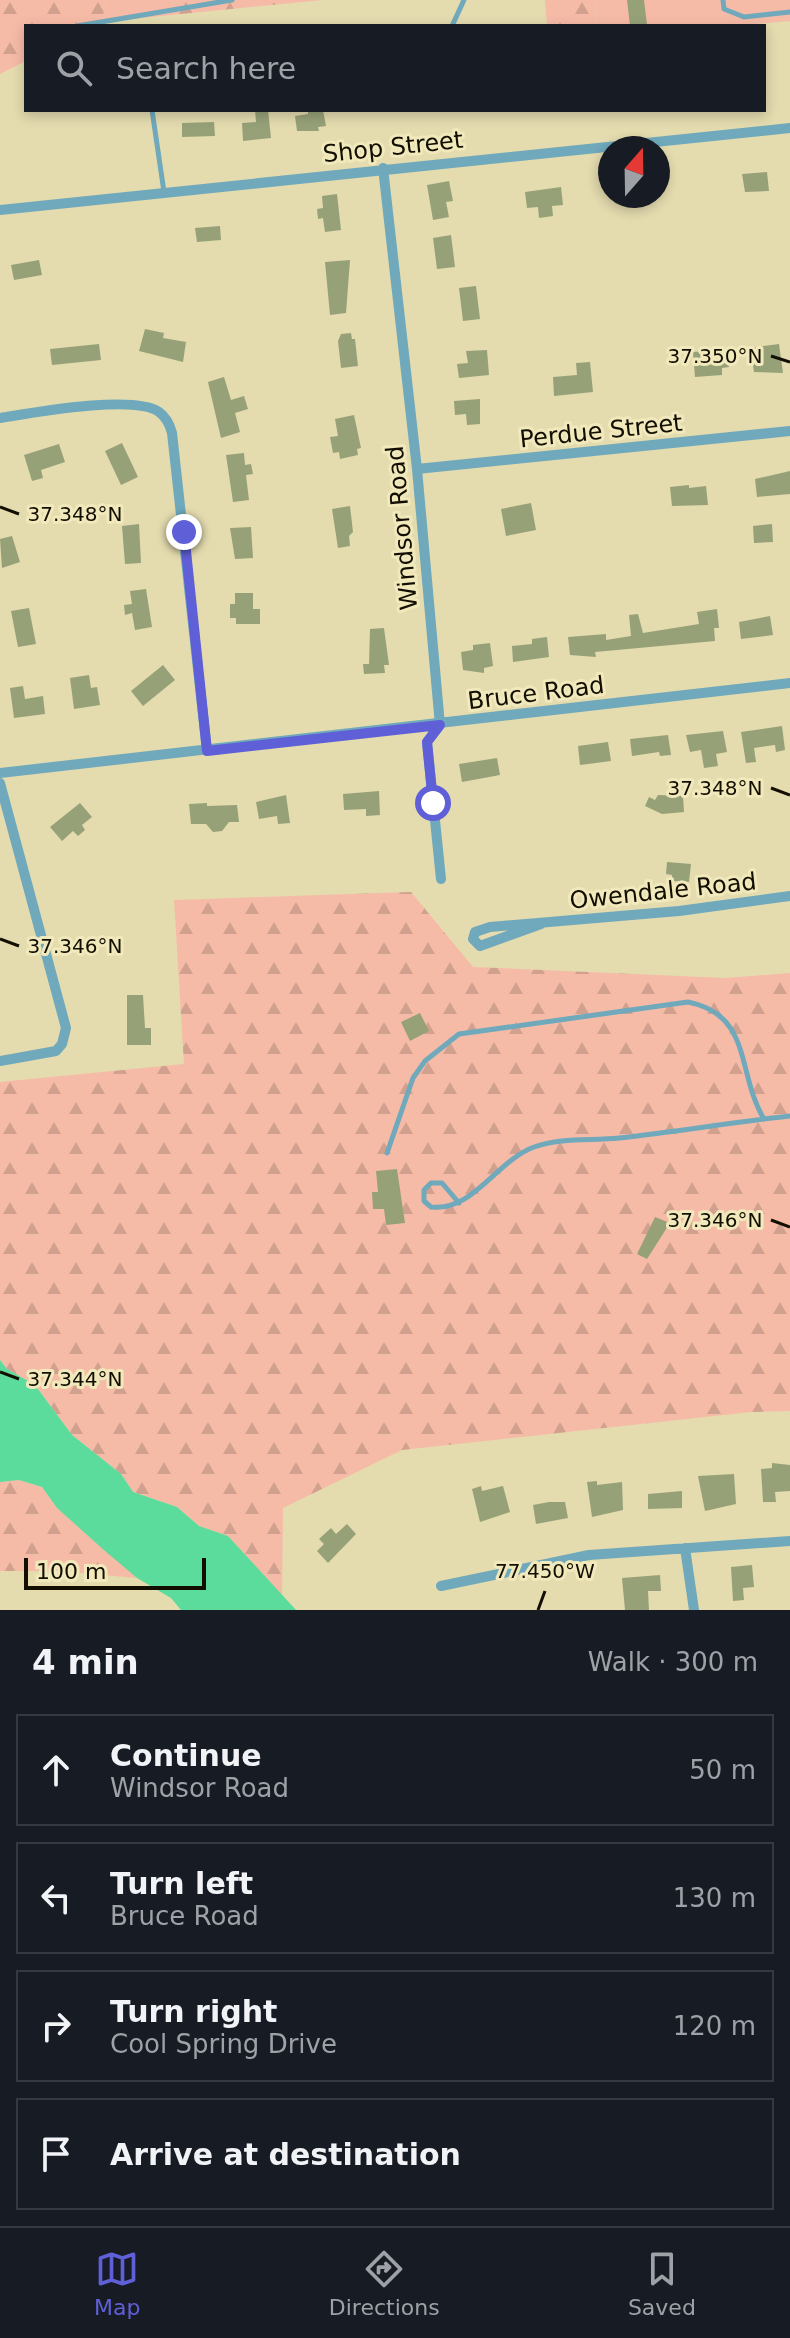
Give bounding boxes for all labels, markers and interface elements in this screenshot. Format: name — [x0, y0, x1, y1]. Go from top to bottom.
search box — [24, 24, 766, 112]
icon: search — [52, 46, 96, 90]
text: Search here — [116, 51, 296, 86]
street label: Shop Street — [321, 126, 465, 168]
north arrow — [598, 136, 670, 208]
text: 37.350°N — [668, 344, 762, 368]
street label: Perdue Street — [518, 409, 684, 453]
street label: Windsor Road — [381, 444, 423, 612]
text: 37.348°N — [28, 502, 122, 526]
route end — [166, 514, 202, 550]
street label: Bruce Road — [466, 671, 606, 715]
text: 37.348°N — [668, 776, 762, 800]
route start — [415, 785, 451, 821]
street label: Owendale Road — [568, 867, 758, 915]
text: 37.346°N — [28, 934, 122, 958]
text: 37.346°N — [668, 1208, 762, 1232]
text: 37.344°N — [28, 1367, 122, 1391]
scale bar — [24, 1554, 206, 1590]
text: 100 m — [36, 1559, 106, 1584]
text: 77.450°W — [495, 1559, 595, 1583]
text: 4 min — [32, 1642, 139, 1682]
text: Walk · 300 m — [588, 1647, 758, 1677]
text: Continue — [110, 1738, 262, 1773]
icon: ahead — [34, 1748, 78, 1792]
text: 50 m — [689, 1755, 756, 1785]
text: Windsor Road — [110, 1773, 289, 1803]
text: Turn left — [110, 1866, 253, 1901]
icon: left — [34, 1876, 78, 1920]
text: 130 m — [673, 1883, 756, 1913]
text: Bruce Road — [110, 1901, 259, 1931]
text: Turn right — [110, 1994, 277, 2029]
icon: right — [34, 2004, 78, 2048]
text: 120 m — [673, 2011, 756, 2041]
text: Cool Spring Drive — [110, 2029, 337, 2059]
icon: arrive — [34, 2132, 78, 2176]
text: Arrive at destination — [110, 2137, 461, 2172]
tab: Map — [94, 2247, 141, 2320]
tab: Directions — [329, 2247, 440, 2320]
tab: Saved — [628, 2247, 696, 2320]

